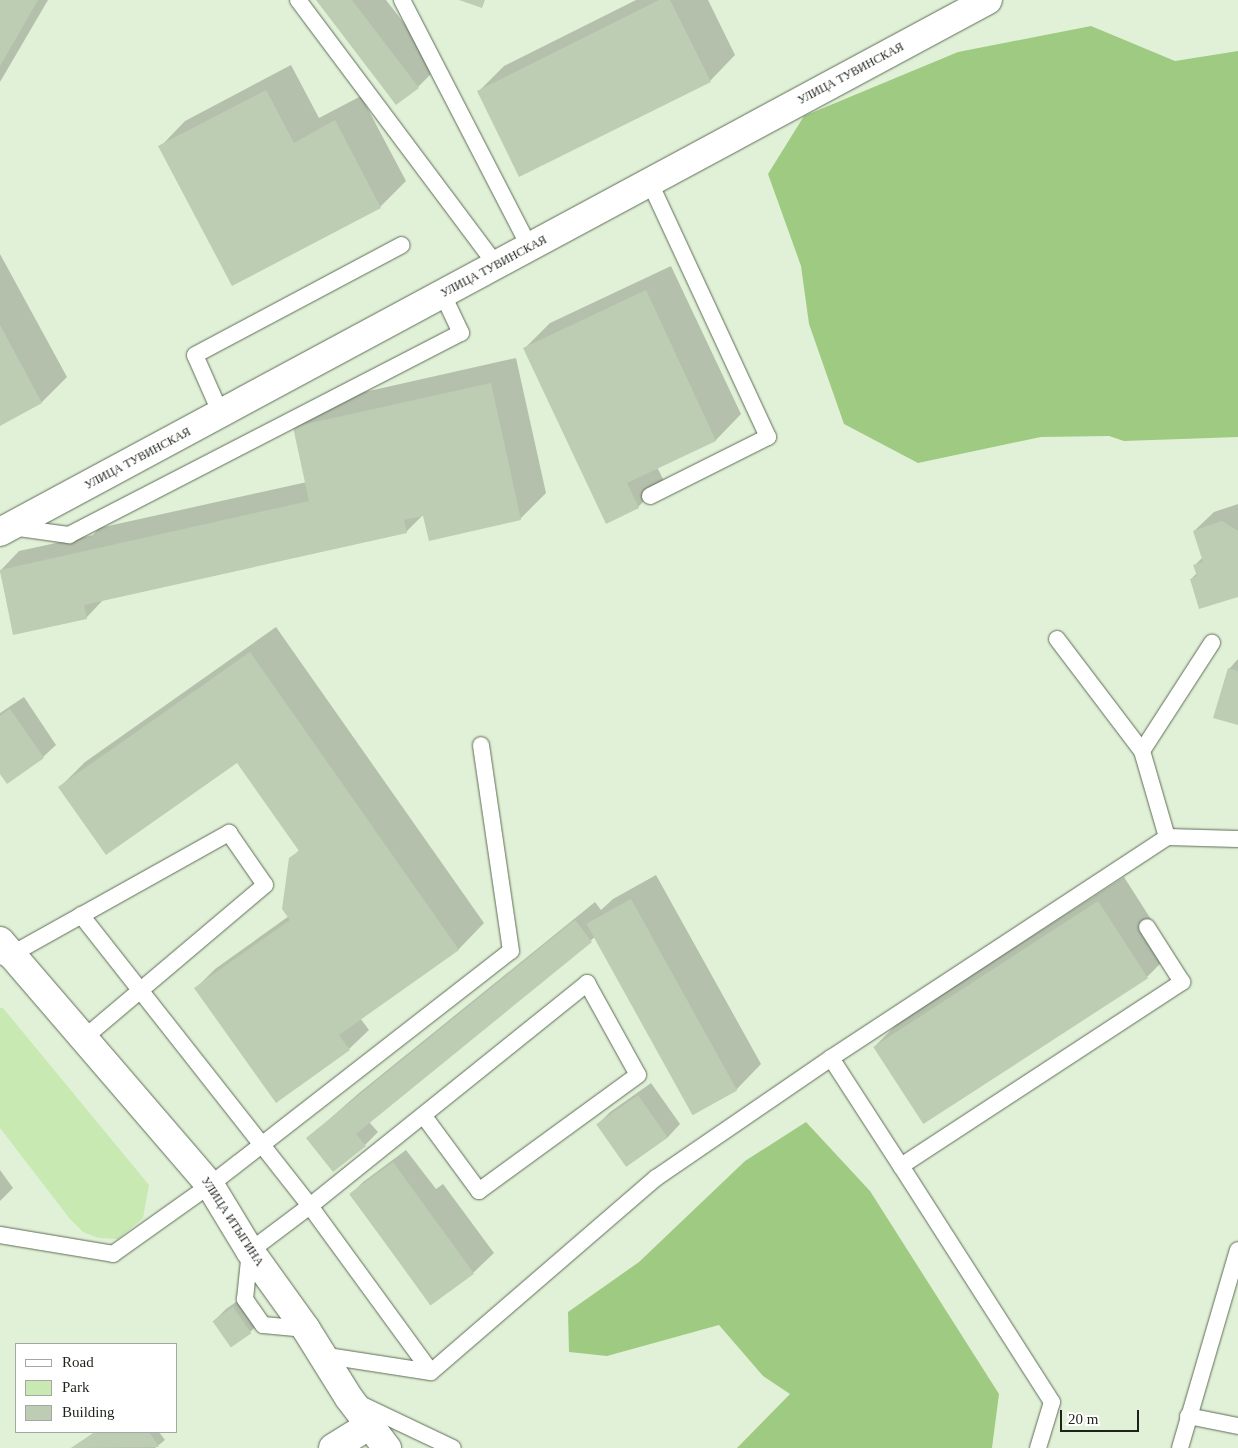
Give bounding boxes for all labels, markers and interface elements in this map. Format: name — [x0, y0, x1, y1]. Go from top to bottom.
street label: УЛИЦА ТУВИНСКАЯ — [795, 40, 907, 108]
street label: УЛИЦА ТУВИНСКАЯ — [438, 233, 550, 301]
street label: УЛИЦА ТУВИНСКАЯ — [82, 425, 194, 493]
street label: УЛИЦА ИТЫГИНА — [198, 1175, 266, 1269]
legend — [15, 1343, 178, 1433]
text: Road — [62, 1354, 94, 1370]
text: Park — [62, 1379, 90, 1395]
scale bar — [1063, 1400, 1142, 1432]
text: Building — [62, 1404, 115, 1420]
text: 20 m — [1068, 1411, 1098, 1427]

